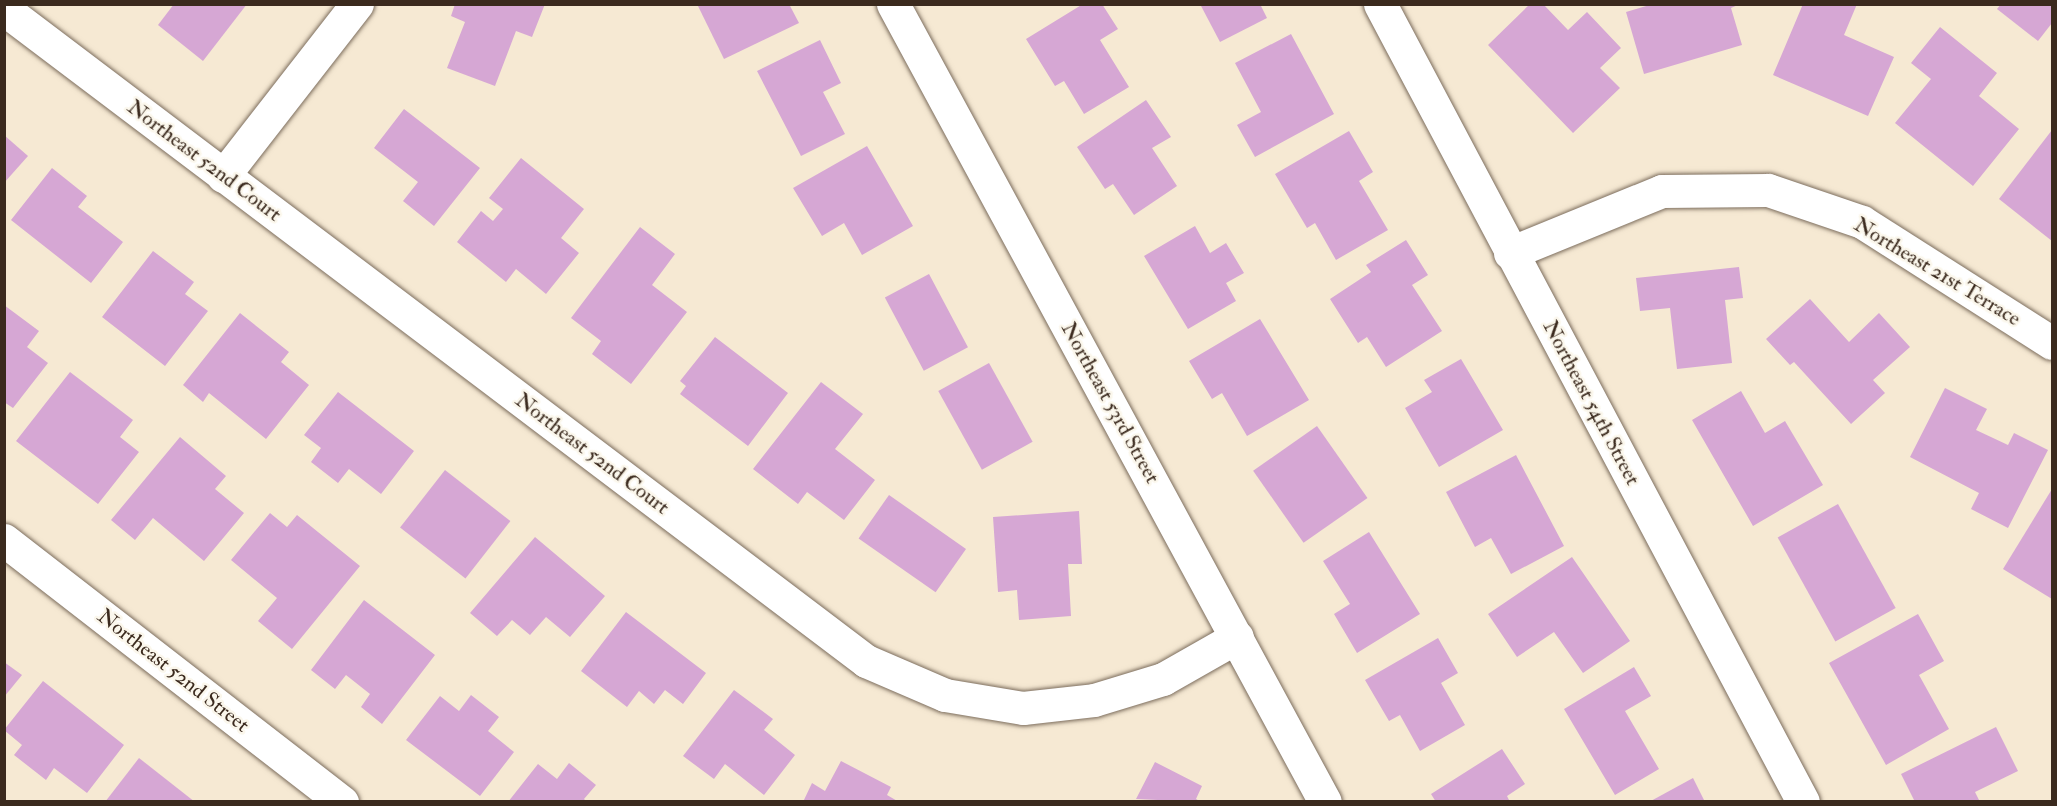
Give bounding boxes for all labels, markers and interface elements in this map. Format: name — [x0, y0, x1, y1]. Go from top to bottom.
street label: Northeast 52nd Court — [122, 95, 286, 227]
street label: Northeast 21st Terrace — [1849, 212, 2025, 332]
street label: Northeast 54th Street — [1537, 316, 1645, 490]
street label: Northeast 53rd Street — [1055, 318, 1165, 488]
street label: Northeast 52nd Court — [510, 388, 674, 520]
street label: Northeast 52nd Street — [92, 604, 254, 738]

